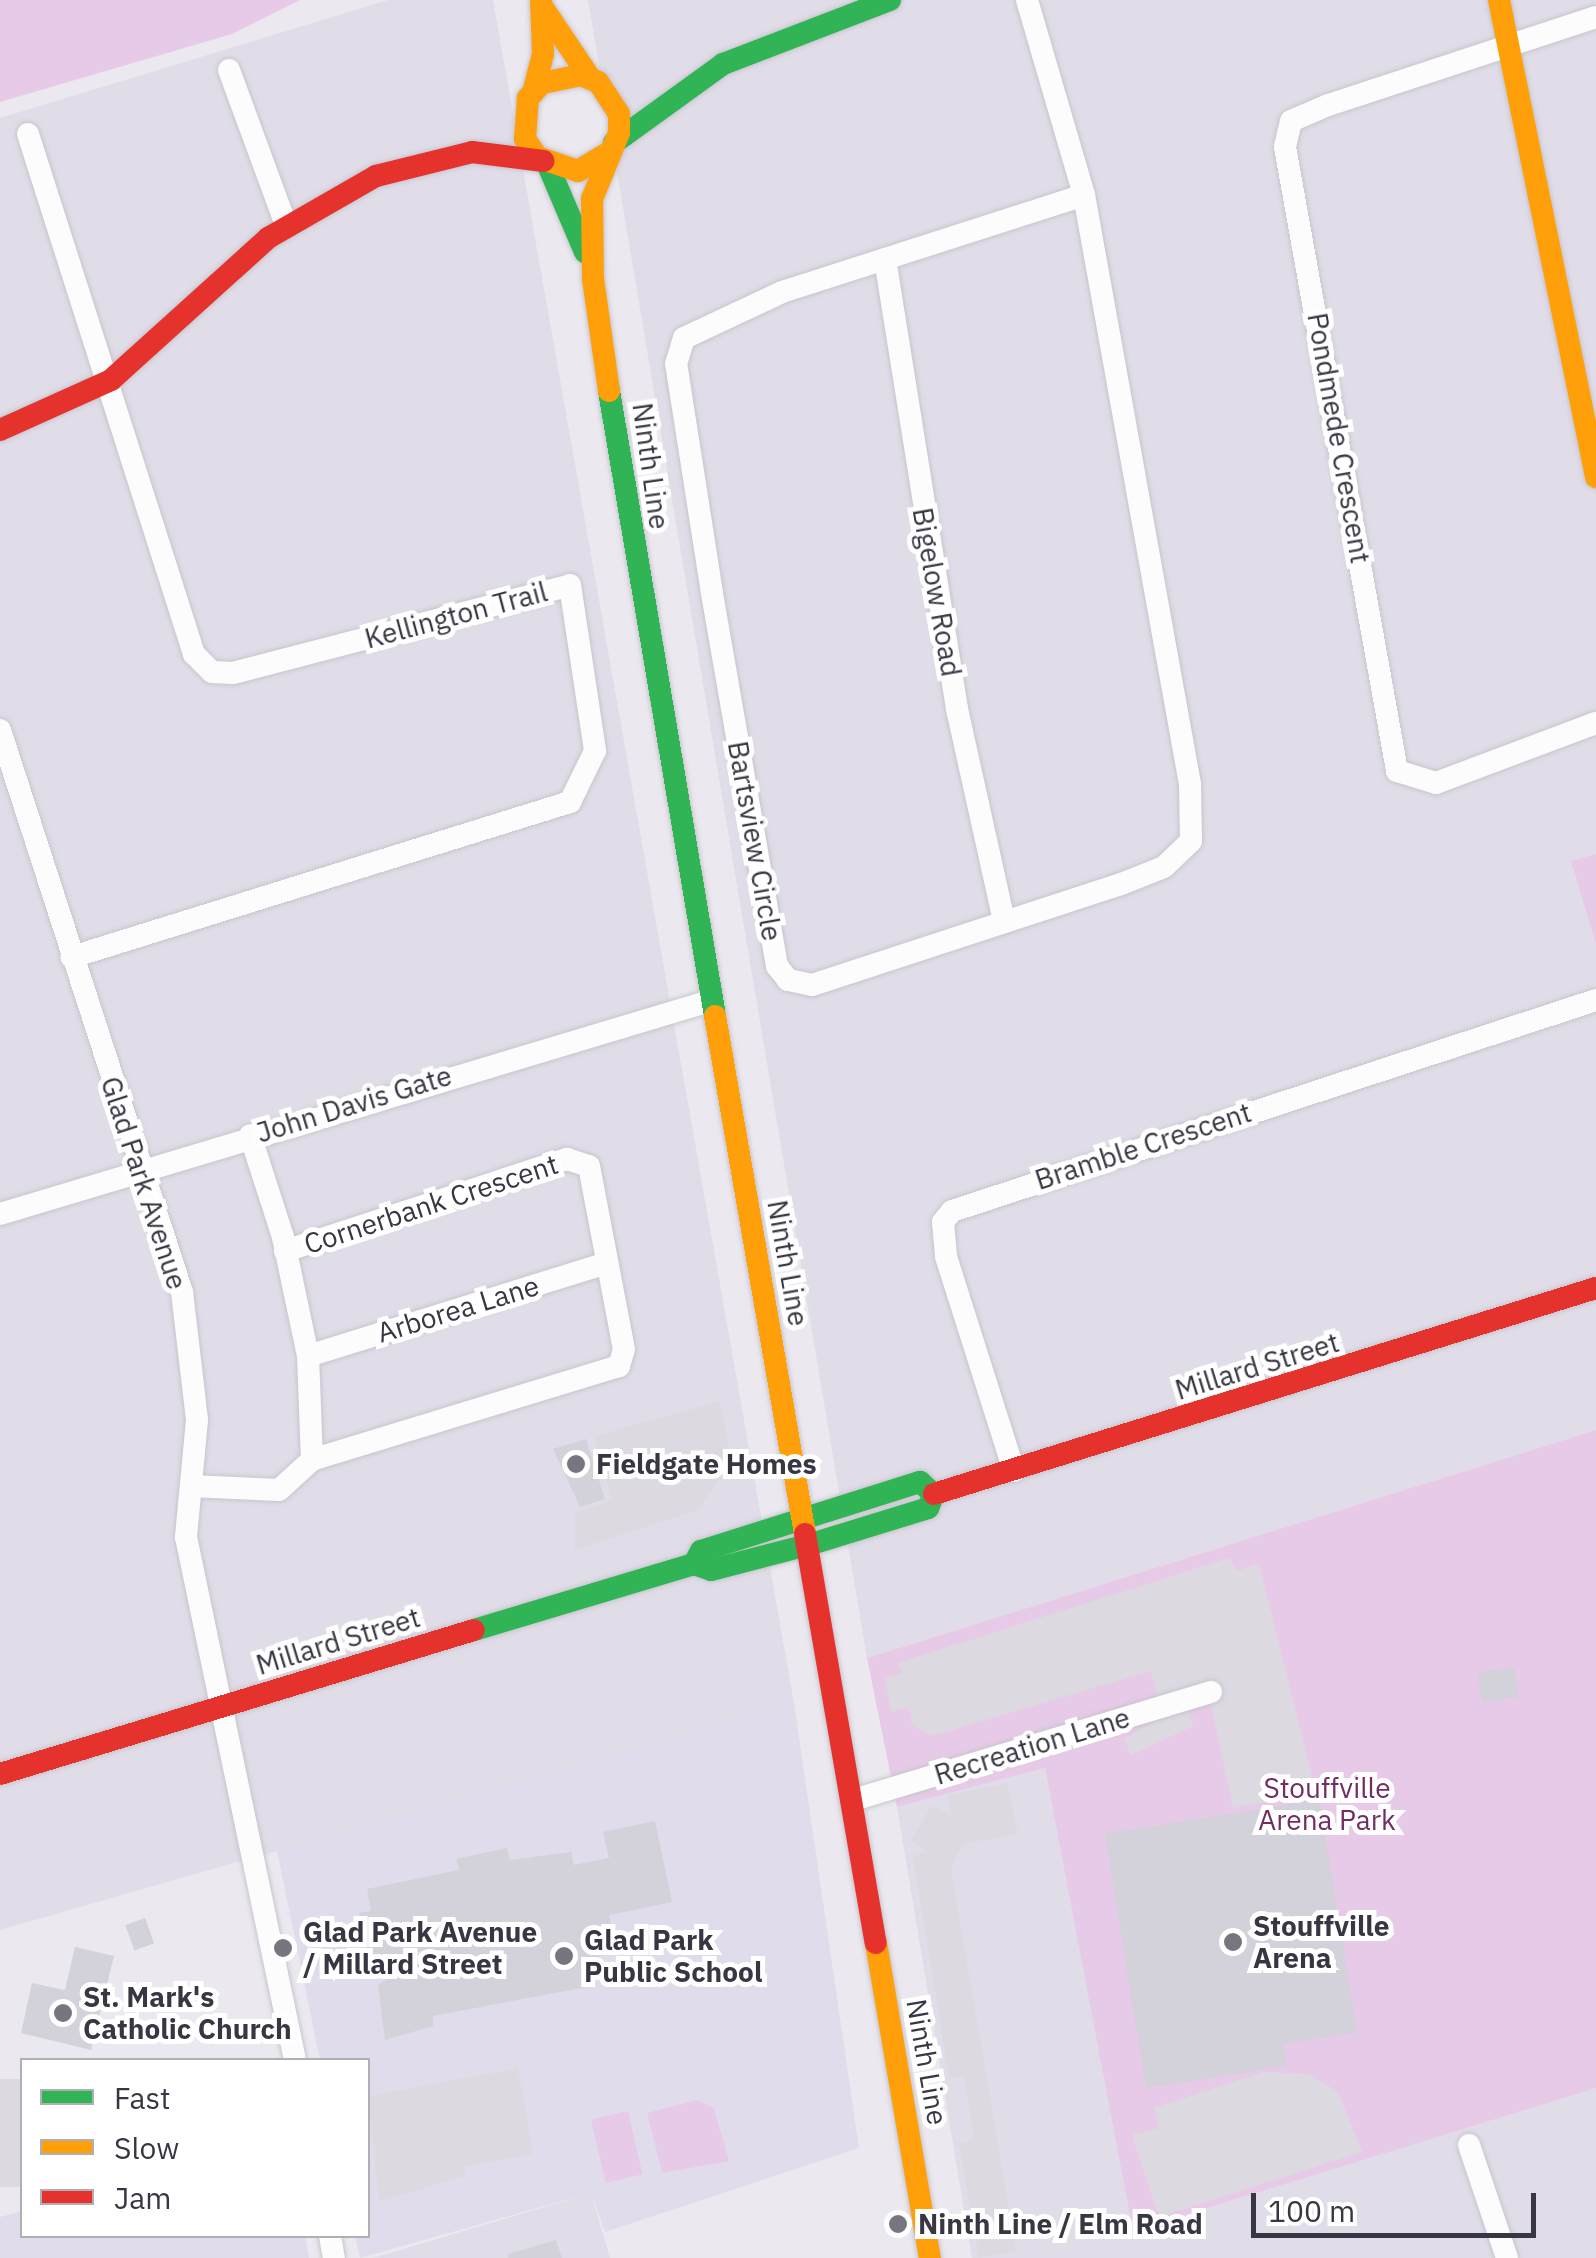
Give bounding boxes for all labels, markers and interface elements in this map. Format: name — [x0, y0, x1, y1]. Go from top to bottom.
street label: Pondmede Crescent — [1300, 310, 1378, 566]
street label: Ninth Line — [626, 401, 676, 531]
street label: Bigelow Road — [906, 505, 968, 679]
street label: Kellington Trail — [361, 574, 551, 656]
street label: Bartsview Circle — [721, 738, 789, 944]
street label: John Davis Gate — [252, 1058, 456, 1150]
street label: Glad Park Avenue — [94, 1072, 194, 1294]
street label: Bramble Crescent — [1031, 1095, 1255, 1197]
street label: Cornerbank Crescent — [300, 1147, 562, 1261]
street label: Ninth Line — [760, 1197, 816, 1329]
street label: Arborea Lane — [373, 1268, 543, 1350]
street label: Millard Street — [1171, 1325, 1343, 1407]
place label: Fieldgate Homes — [596, 1447, 817, 1481]
marker: Fieldgate Homes — [565, 1453, 587, 1475]
street label: Millard Street — [252, 1600, 424, 1682]
street label: Recreation Lane — [930, 1700, 1134, 1792]
park label: Stouffville Arena Park — [1258, 1771, 1396, 1837]
place label: Stouffville Arena — [1253, 1909, 1390, 1975]
place label: Glad Park Avenue / Millard Street — [303, 1915, 537, 1981]
place label: Glad Park Public School — [584, 1923, 762, 1989]
marker: Stouffville Arena — [1222, 1931, 1244, 1953]
marker: Glad Park Avenue / Millard Street — [272, 1937, 294, 1959]
marker: Glad Park Public School — [553, 1945, 575, 1967]
place label: St. Mark's Catholic Church — [83, 1980, 292, 2046]
street label: Ninth Line — [899, 1996, 955, 2128]
marker: St. Mark's Catholic Church — [52, 2002, 74, 2024]
legend — [20, 2058, 370, 2238]
text: Fast — [114, 2078, 171, 2117]
text: Slow — [114, 2128, 179, 2167]
scale bar — [1256, 2173, 1541, 2235]
text: Jam — [114, 2178, 172, 2217]
text: 100 m — [1268, 2191, 1355, 2230]
place label: Ninth Line / Elm Road — [918, 2207, 1203, 2241]
marker: Ninth Line / Elm Road — [887, 2213, 909, 2235]

